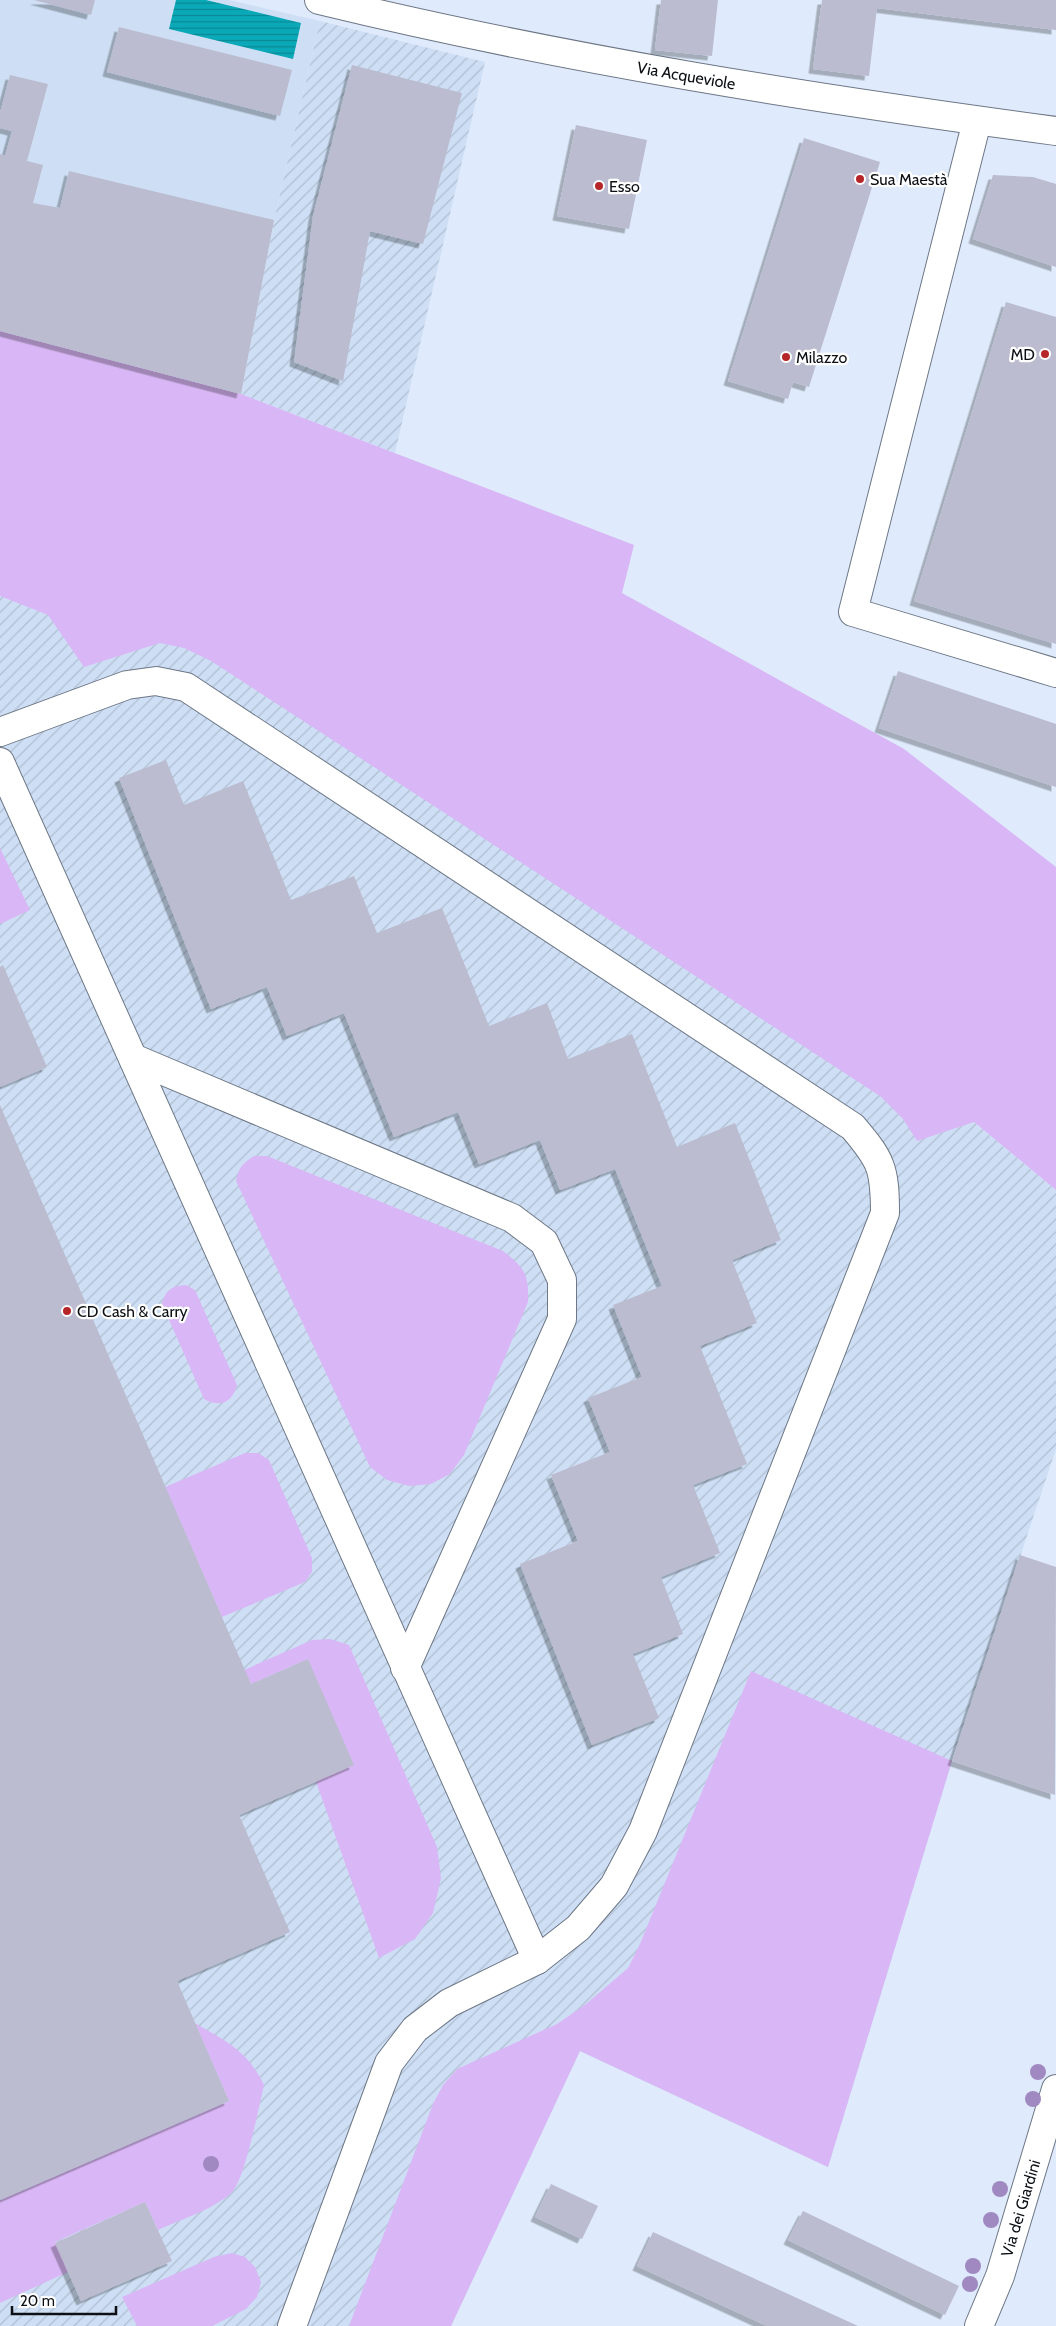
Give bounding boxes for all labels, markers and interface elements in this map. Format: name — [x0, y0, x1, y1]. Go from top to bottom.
street label: Via Acqueviole — [636, 57, 737, 93]
place label: Sua Maestà — [870, 170, 948, 189]
marker: Sua Maestà — [854, 173, 866, 185]
place label: Esso — [609, 177, 640, 196]
marker: Esso — [593, 180, 605, 192]
place label: MD — [1010, 345, 1035, 364]
place label: Milazzo — [796, 348, 848, 367]
marker: MD — [1039, 348, 1051, 360]
marker: Milazzo — [780, 351, 792, 363]
place label: CD Cash & Carry — [77, 1302, 188, 1321]
marker: CD Cash & Carry — [61, 1305, 73, 1317]
street label: Via dei Giardini — [997, 2157, 1044, 2259]
scale bar — [12, 2284, 116, 2316]
text: 20 m — [20, 2292, 55, 2310]

